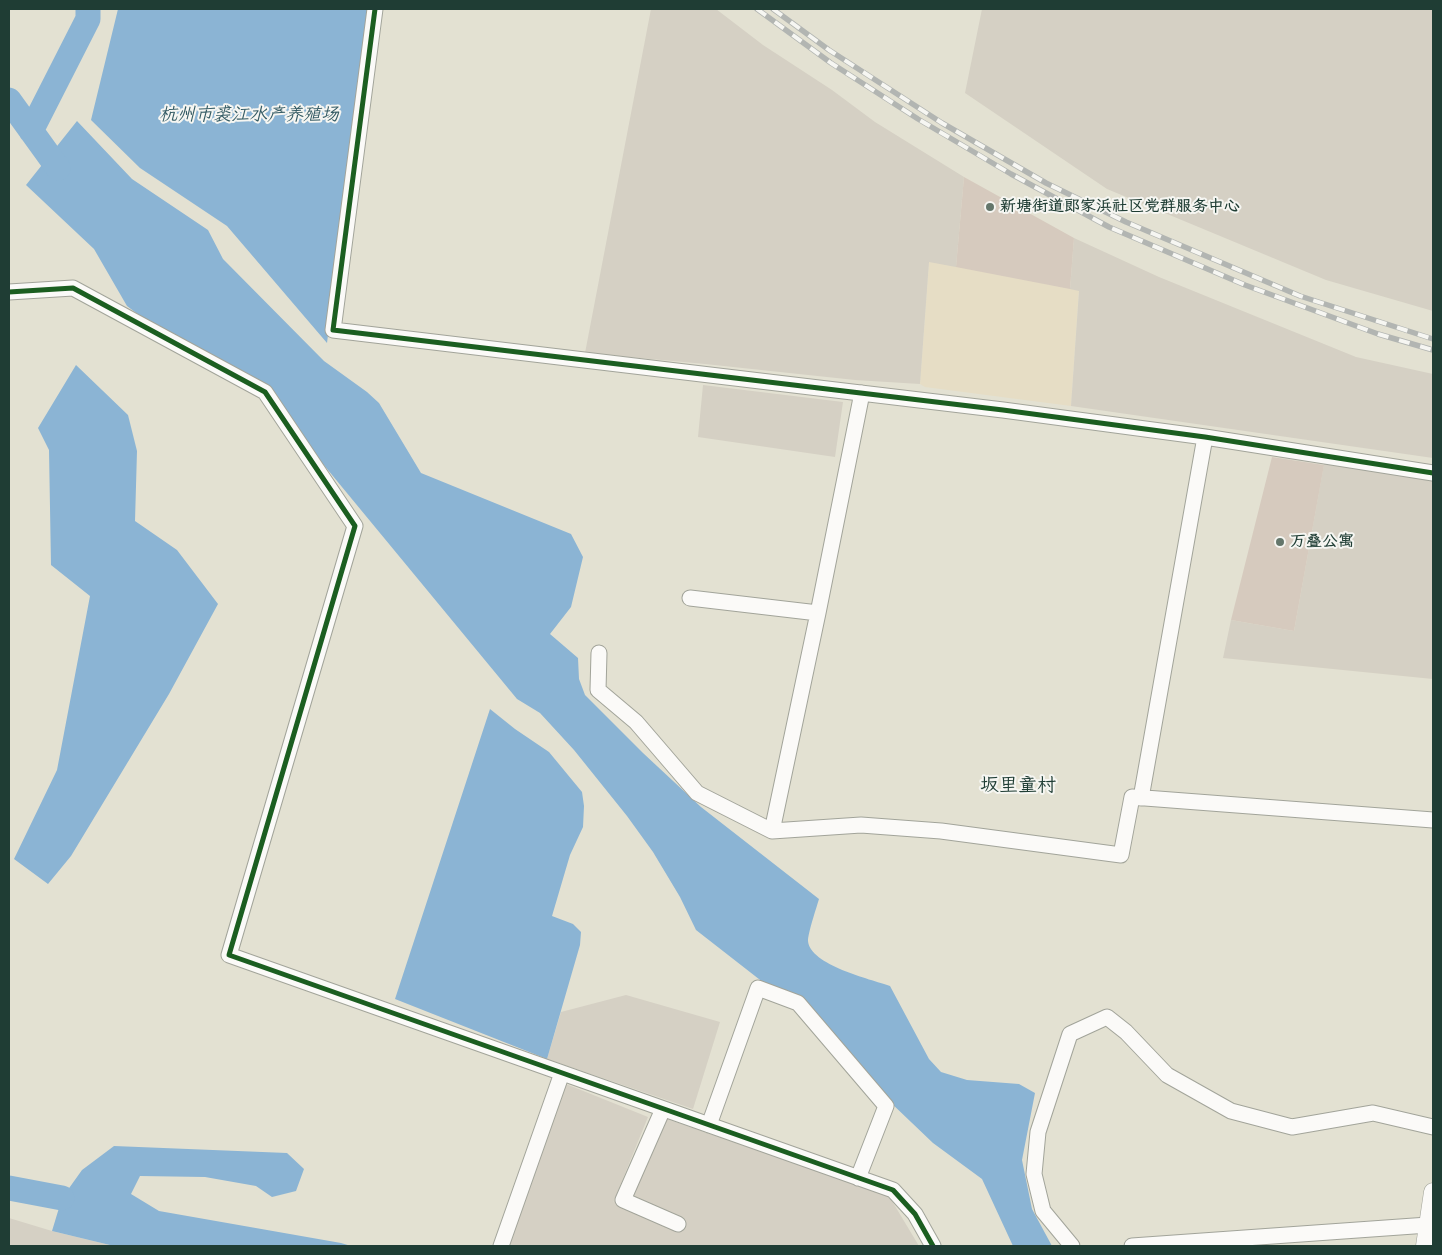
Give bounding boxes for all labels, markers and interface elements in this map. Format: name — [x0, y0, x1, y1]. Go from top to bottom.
water label: 杭州市裘江水产养殖场 — [159, 104, 339, 126]
place label: 新塘街道郎家浜社区党群服务中心 — [1000, 197, 1240, 217]
marker: 新塘街道郎家浜社区党群服务中心 — [984, 201, 996, 213]
place label: 万叠公寓 — [1290, 532, 1354, 552]
marker: 万叠公寓 — [1274, 536, 1286, 548]
district label: 坂里童村 — [980, 775, 1056, 797]

